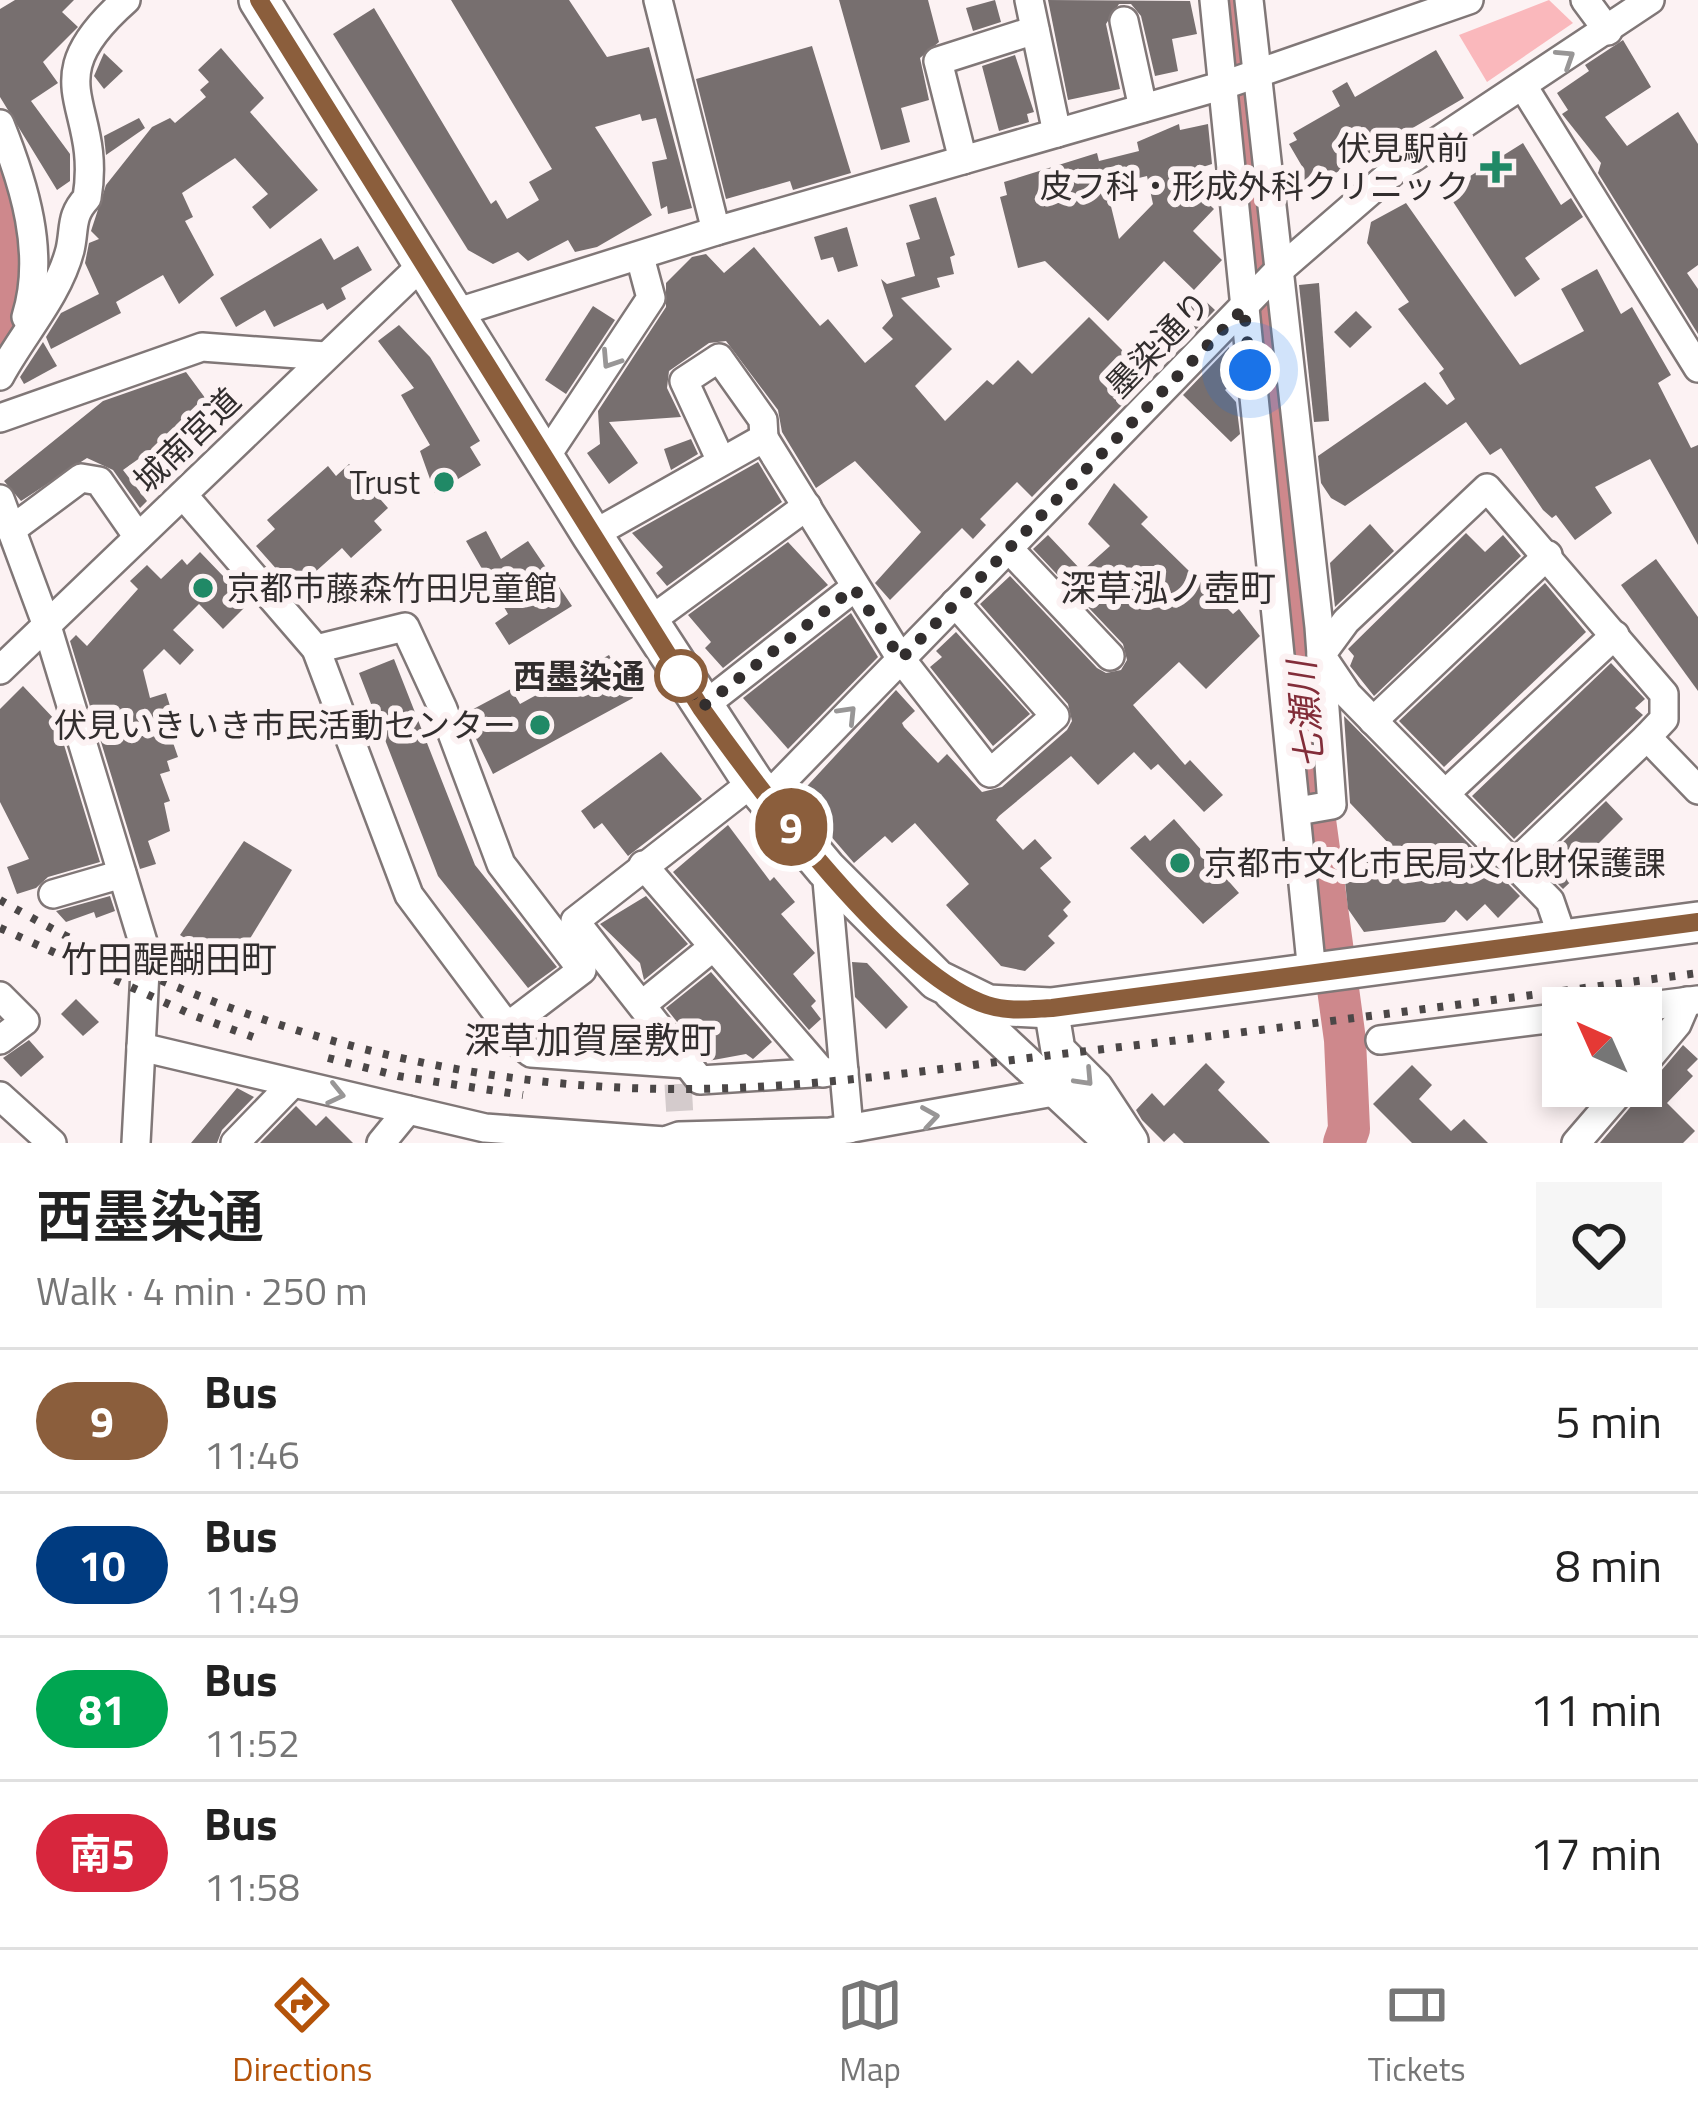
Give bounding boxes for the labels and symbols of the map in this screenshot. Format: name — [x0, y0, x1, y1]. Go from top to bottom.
one-way arrow — [1552, 51, 1574, 73]
place label: 伏見駅前 皮フ科・形成外科クリニック — [1040, 123, 1469, 211]
marker: 伏見駅前 皮フ科・形成外科クリニック — [1480, 151, 1512, 183]
street label: 墨染通り — [1094, 279, 1222, 409]
your location — [1220, 340, 1280, 400]
one-way arrow — [602, 347, 624, 369]
street label: 城南宮道 — [122, 376, 252, 504]
place label: Trust — [350, 457, 420, 507]
marker: Trust — [431, 469, 457, 495]
district label: 深草泓ノ壺町 — [1060, 560, 1276, 615]
place label: 京都市藤森竹田児童館 — [227, 563, 557, 613]
marker: 京都市藤森竹田児童館 — [190, 575, 216, 601]
place label: 西墨染通 — [513, 651, 645, 701]
marker: 西墨染通 — [656, 651, 706, 701]
water label: 七瀬川 — [1273, 655, 1337, 771]
place label: 伏見いきいき市民活動センター — [54, 700, 516, 750]
one-way arrow — [833, 706, 855, 728]
marker: 伏見いきいき市民活動センター — [527, 712, 553, 738]
line badge: 9 — [752, 788, 830, 866]
place label: 京都市文化市民局文化財保護課 — [1204, 838, 1666, 888]
marker: 京都市文化市民局文化財保護課 — [1167, 850, 1193, 876]
district label: 竹田醍醐田町 — [61, 931, 277, 986]
north arrow — [1542, 987, 1662, 1107]
district label: 深草加賀屋敷町 — [464, 1012, 716, 1067]
one-way arrow — [1071, 1064, 1092, 1085]
one-way arrow — [326, 1081, 346, 1106]
one-way arrow — [920, 1105, 940, 1131]

